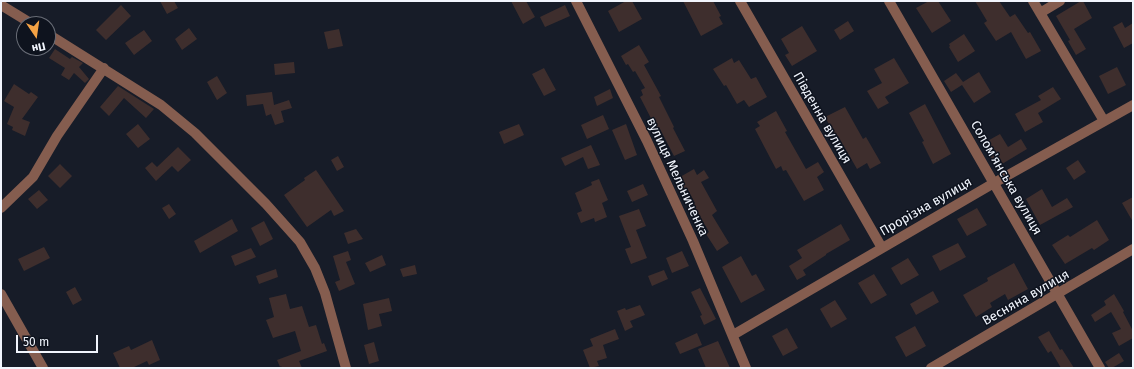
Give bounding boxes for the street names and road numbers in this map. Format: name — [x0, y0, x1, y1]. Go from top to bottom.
street label: Південна вулиця — [789, 69, 855, 167]
street label: вулиця Мельниченка — [643, 115, 711, 239]
street label: Солом'янська вулиця — [967, 118, 1045, 238]
street label: Прорізна вулиця — [877, 174, 975, 240]
street label: Весняна вулиця — [980, 267, 1072, 329]

